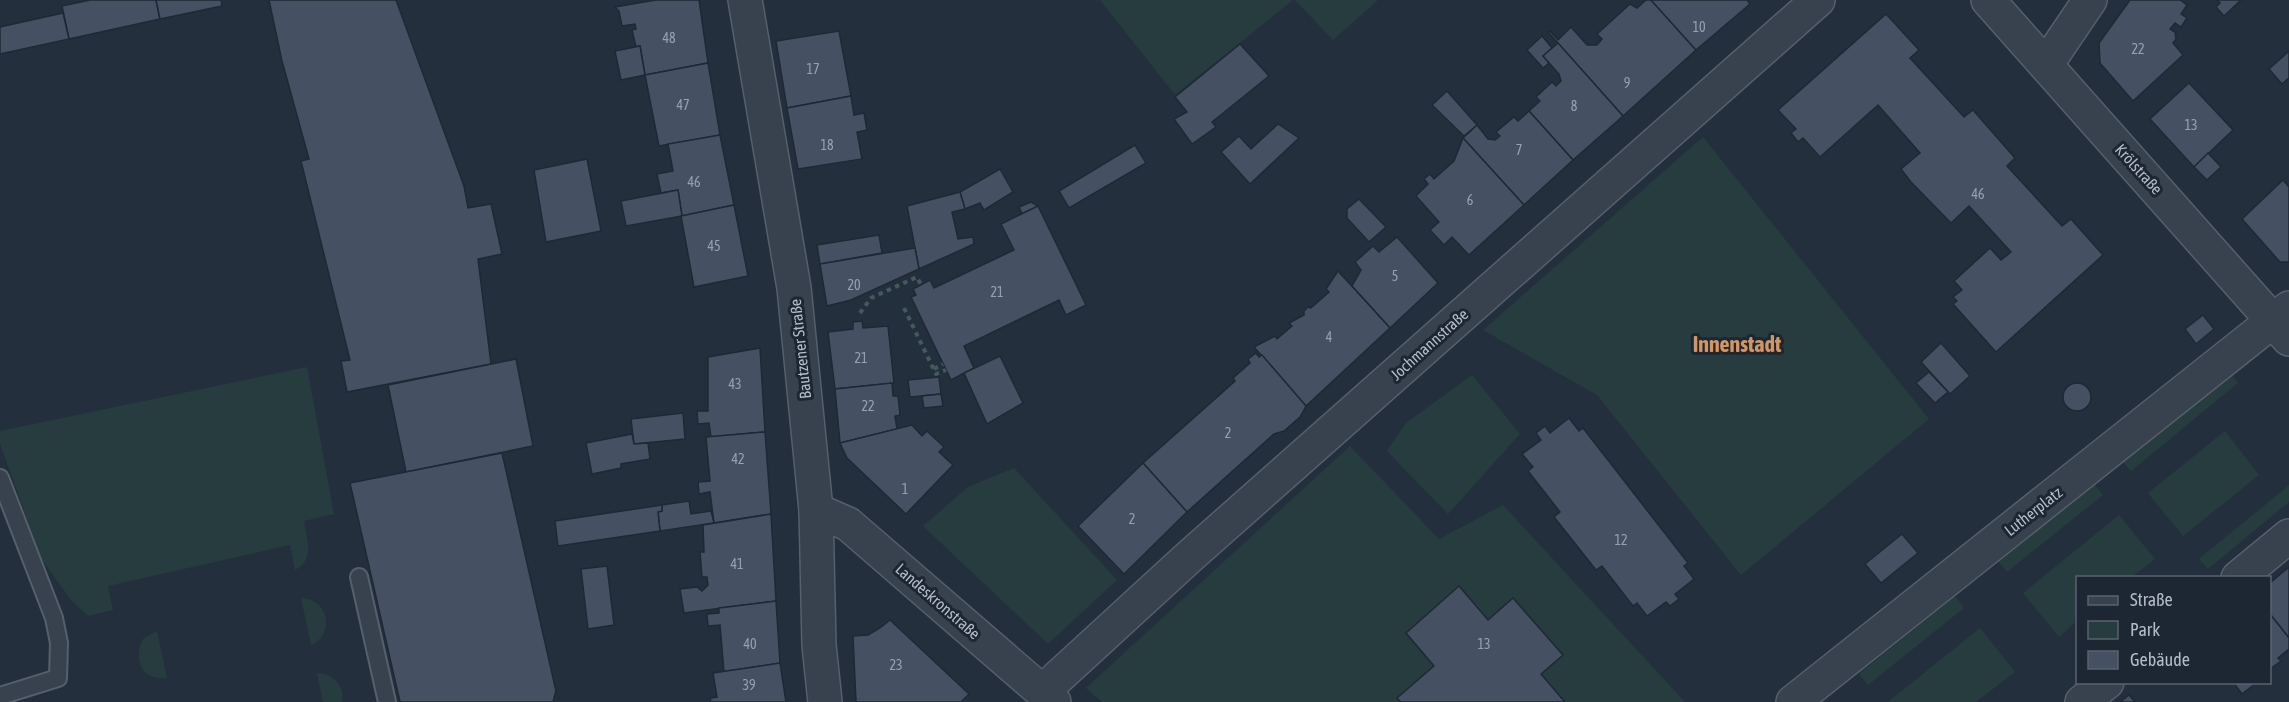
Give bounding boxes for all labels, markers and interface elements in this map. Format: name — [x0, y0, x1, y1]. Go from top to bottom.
house number: 10 — [1692, 19, 1706, 35]
house number: 48 — [662, 30, 676, 46]
house number: 22 — [2131, 41, 2145, 57]
house number: 17 — [806, 61, 820, 77]
house number: 9 — [1624, 75, 1630, 91]
house number: 47 — [676, 97, 690, 113]
house number: 8 — [1571, 98, 1578, 114]
house number: 13 — [2184, 117, 2198, 133]
house number: 18 — [820, 137, 834, 153]
street label: Krölstraße — [2112, 140, 2166, 198]
house number: 7 — [1516, 142, 1522, 158]
house number: 46 — [687, 174, 701, 190]
house number: 46 — [1971, 186, 1985, 202]
house number: 6 — [1467, 192, 1474, 208]
house number: 45 — [707, 238, 721, 254]
house number: 5 — [1392, 268, 1398, 284]
house number: 20 — [847, 277, 861, 293]
house number: 21 — [990, 284, 1004, 300]
street label: Bautzener Straße — [786, 298, 814, 400]
street label: Jochmannstraße — [1387, 305, 1471, 383]
house number: 4 — [1326, 329, 1333, 345]
district label: Innenstadt — [1693, 331, 1782, 357]
house number: 21 — [854, 350, 868, 366]
house number: 43 — [728, 376, 742, 392]
house number: 22 — [861, 398, 875, 414]
house number: 2 — [1225, 425, 1231, 441]
house number: 42 — [731, 451, 745, 467]
house number: 1 — [902, 481, 908, 497]
street label: Lutherplatz — [2001, 483, 2066, 540]
house number: 2 — [1129, 511, 1135, 527]
house number: 12 — [1614, 532, 1628, 548]
house number: 41 — [730, 556, 744, 572]
street label: Landeskronstraße — [892, 559, 984, 643]
legend — [2076, 576, 2271, 684]
text: Straße — [2130, 589, 2173, 610]
text: Park — [2130, 619, 2160, 640]
house number: 40 — [743, 636, 757, 652]
house number: 13 — [1477, 636, 1491, 652]
text: Gebäude — [2130, 649, 2190, 670]
house number: 23 — [889, 657, 903, 673]
house number: 39 — [742, 677, 756, 693]

